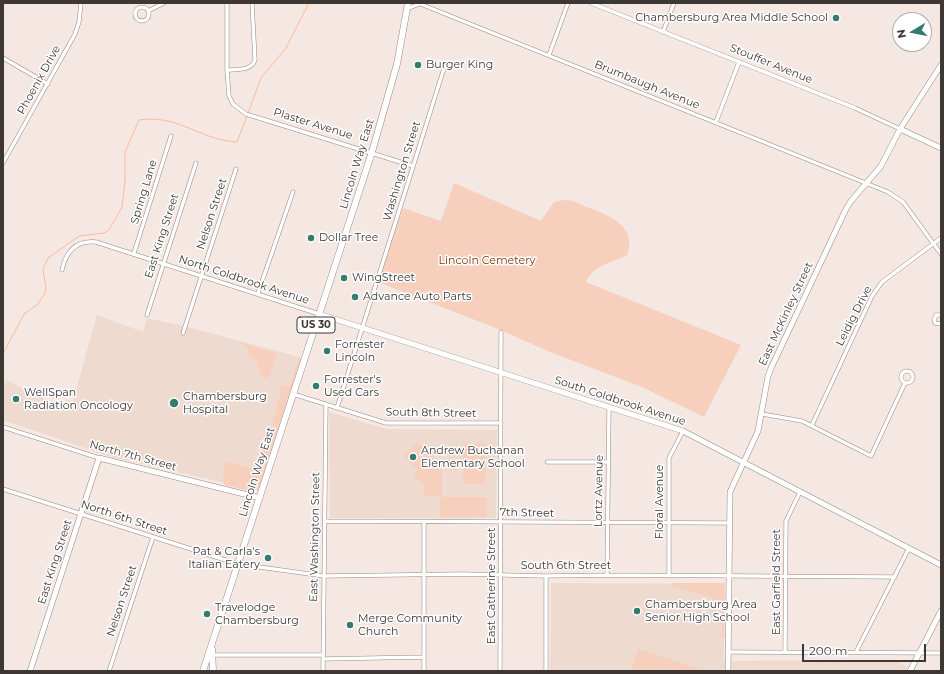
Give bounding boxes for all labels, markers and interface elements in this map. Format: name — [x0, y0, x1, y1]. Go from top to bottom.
place label: Chambersburg Area Middle School — [635, 11, 828, 25]
north arrow — [892, 12, 932, 52]
marker: Chambersburg Area Middle School — [831, 13, 841, 23]
text: N — [894, 28, 909, 40]
street label: Stouffer Avenue — [728, 41, 814, 87]
street label: Phoenix Drive — [15, 43, 63, 117]
place label: Burger King — [426, 58, 493, 72]
street label: Brumbaugh Avenue — [592, 58, 702, 112]
marker: Burger King — [413, 60, 423, 70]
street label: Plaster Avenue — [272, 106, 354, 142]
street label: Lincoln Way East — [337, 117, 377, 211]
street label: Washington Street — [381, 120, 423, 222]
street label: Spring Lane — [128, 158, 160, 226]
street label: Nelson Street — [194, 177, 230, 251]
street label: East King Street — [142, 192, 182, 280]
place label: Dollar Tree — [319, 231, 378, 245]
marker: Dollar Tree — [306, 233, 316, 243]
street label: North Coldbrook Avenue — [177, 253, 311, 307]
park label: Lincoln Cemetery — [439, 254, 535, 268]
street label: East McKinley Street — [756, 260, 816, 368]
place label: WingStreet — [352, 271, 415, 285]
marker: WingStreet — [339, 273, 349, 283]
street label: Leidig Drive — [833, 284, 875, 348]
place label: Advance Auto Parts — [363, 290, 471, 304]
marker: Advance Auto Parts — [350, 292, 360, 302]
road number: US 30 — [297, 317, 335, 333]
place label: Forrester Lincoln — [335, 338, 385, 364]
marker: Forrester Lincoln — [322, 346, 332, 356]
place label: Forrester's Used Cars — [324, 373, 381, 399]
street label: South Coldbrook Avenue — [553, 374, 687, 428]
marker: Forrester's Used Cars — [311, 381, 321, 391]
place label: WellSpan Radiation Oncology — [24, 386, 133, 412]
place label: Chambersburg Hospital — [183, 390, 267, 416]
marker: WellSpan Radiation Oncology — [11, 394, 21, 404]
marker: Chambersburg Hospital — [168, 397, 180, 409]
street label: South 8th Street — [385, 406, 477, 420]
street label: Lincoln Way East — [236, 426, 278, 518]
street label: North 7th Street — [88, 438, 178, 474]
place label: Andrew Buchanan Elementary School — [421, 444, 525, 470]
marker: Andrew Buchanan Elementary School — [408, 452, 418, 462]
street label: Lortz Avenue — [592, 455, 606, 527]
street label: Floral Avenue — [653, 465, 667, 539]
street label: East Washington Street — [307, 472, 323, 602]
street label: North 6th Street — [79, 498, 169, 538]
street label: 7th Street — [500, 506, 554, 520]
street label: East King Street — [35, 518, 75, 606]
street label: East Catherine Street — [485, 528, 499, 644]
street label: East Garfield Street — [770, 529, 784, 635]
place label: Pat & Carla's Italian Eatery — [188, 545, 260, 571]
marker: Pat & Carla's Italian Eatery — [263, 553, 273, 563]
street label: South 6th Street — [521, 559, 611, 573]
street label: Nelson Street — [104, 564, 140, 638]
place label: Chambersburg Area Senior High School — [645, 598, 757, 624]
place label: Travelodge Chambersburg — [215, 601, 299, 627]
marker: Chambersburg Area Senior High School — [632, 606, 642, 616]
marker: Travelodge Chambersburg — [202, 609, 212, 619]
place label: Merge Community Church — [358, 612, 462, 638]
marker: Merge Community Church — [345, 620, 355, 630]
scale bar — [804, 636, 928, 662]
text: 200 m — [809, 643, 848, 658]

